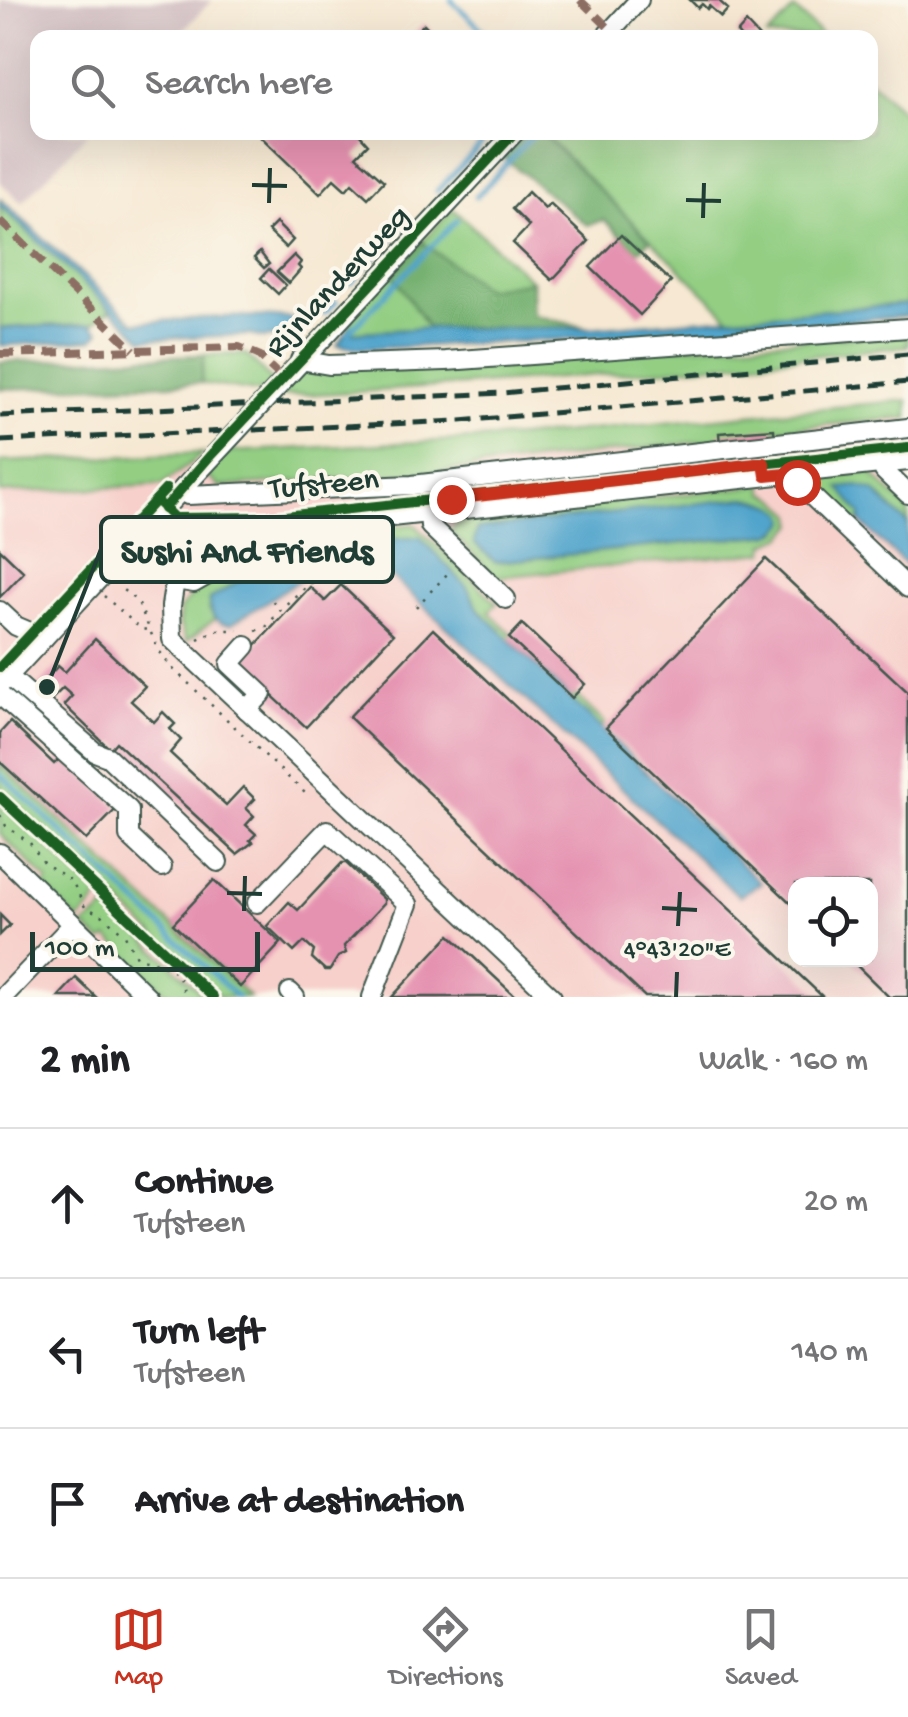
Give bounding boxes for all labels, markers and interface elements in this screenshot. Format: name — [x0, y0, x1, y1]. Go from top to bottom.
search box — [30, 30, 878, 140]
icon: search — [65, 58, 120, 113]
text: Search here — [145, 63, 332, 107]
street label: Rijnlanderweg — [259, 199, 419, 367]
route start — [775, 460, 821, 506]
street label: Tufsteen — [265, 462, 381, 510]
route end — [429, 477, 475, 523]
callout: Sushi And Friends — [101, 517, 393, 582]
text: Sushi And Friends — [121, 534, 375, 575]
map controls — [788, 877, 878, 967]
button: locate — [788, 877, 878, 967]
scale bar — [30, 927, 260, 971]
text: 100 m — [45, 933, 115, 966]
text: 4°43'20"E — [624, 937, 732, 966]
text: 2 min — [40, 1038, 129, 1087]
text: Walk · 160 m — [699, 1043, 868, 1081]
text: Continue — [135, 1162, 273, 1206]
icon: ahead — [40, 1176, 95, 1231]
text: 20 m — [804, 1184, 868, 1222]
text: Tufsteen — [135, 1206, 245, 1244]
text: Turn left — [135, 1312, 263, 1356]
icon: left — [40, 1326, 95, 1381]
text: 140 m — [791, 1334, 868, 1372]
text: Tufsteen — [135, 1356, 245, 1394]
icon: arrive — [40, 1476, 95, 1531]
text: Arrive at destination — [135, 1481, 464, 1525]
tab: Map — [111, 1602, 166, 1695]
tab: Directions — [389, 1602, 503, 1695]
tab: Saved — [725, 1602, 797, 1695]

